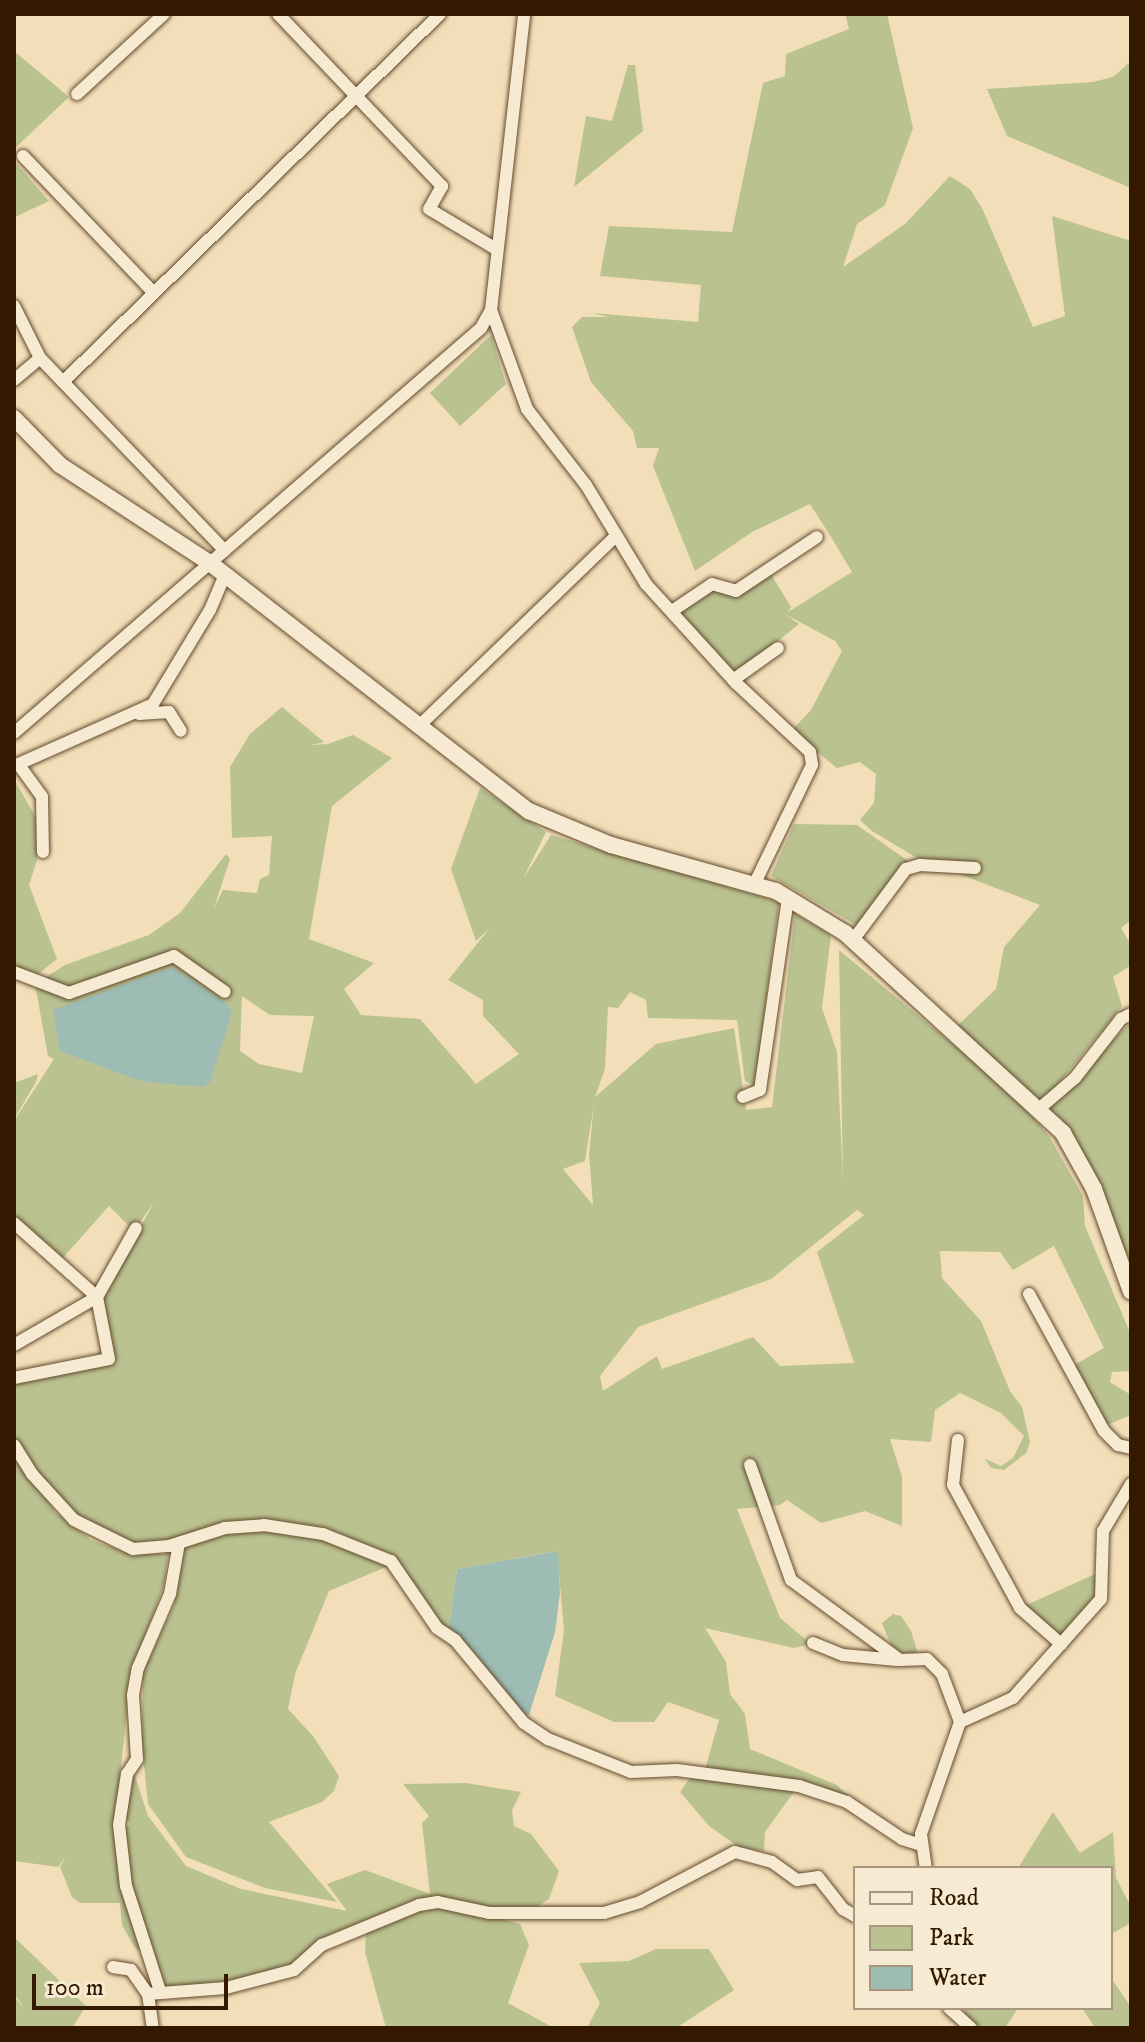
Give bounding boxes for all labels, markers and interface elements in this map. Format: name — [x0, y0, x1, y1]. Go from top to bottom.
legend — [853, 1866, 1113, 2010]
text: Road — [929, 1883, 979, 1913]
text: Park — [929, 1923, 974, 1953]
scale bar — [36, 1958, 232, 2008]
text: Water — [929, 1963, 986, 1993]
text: 100 m — [46, 1973, 104, 2003]

